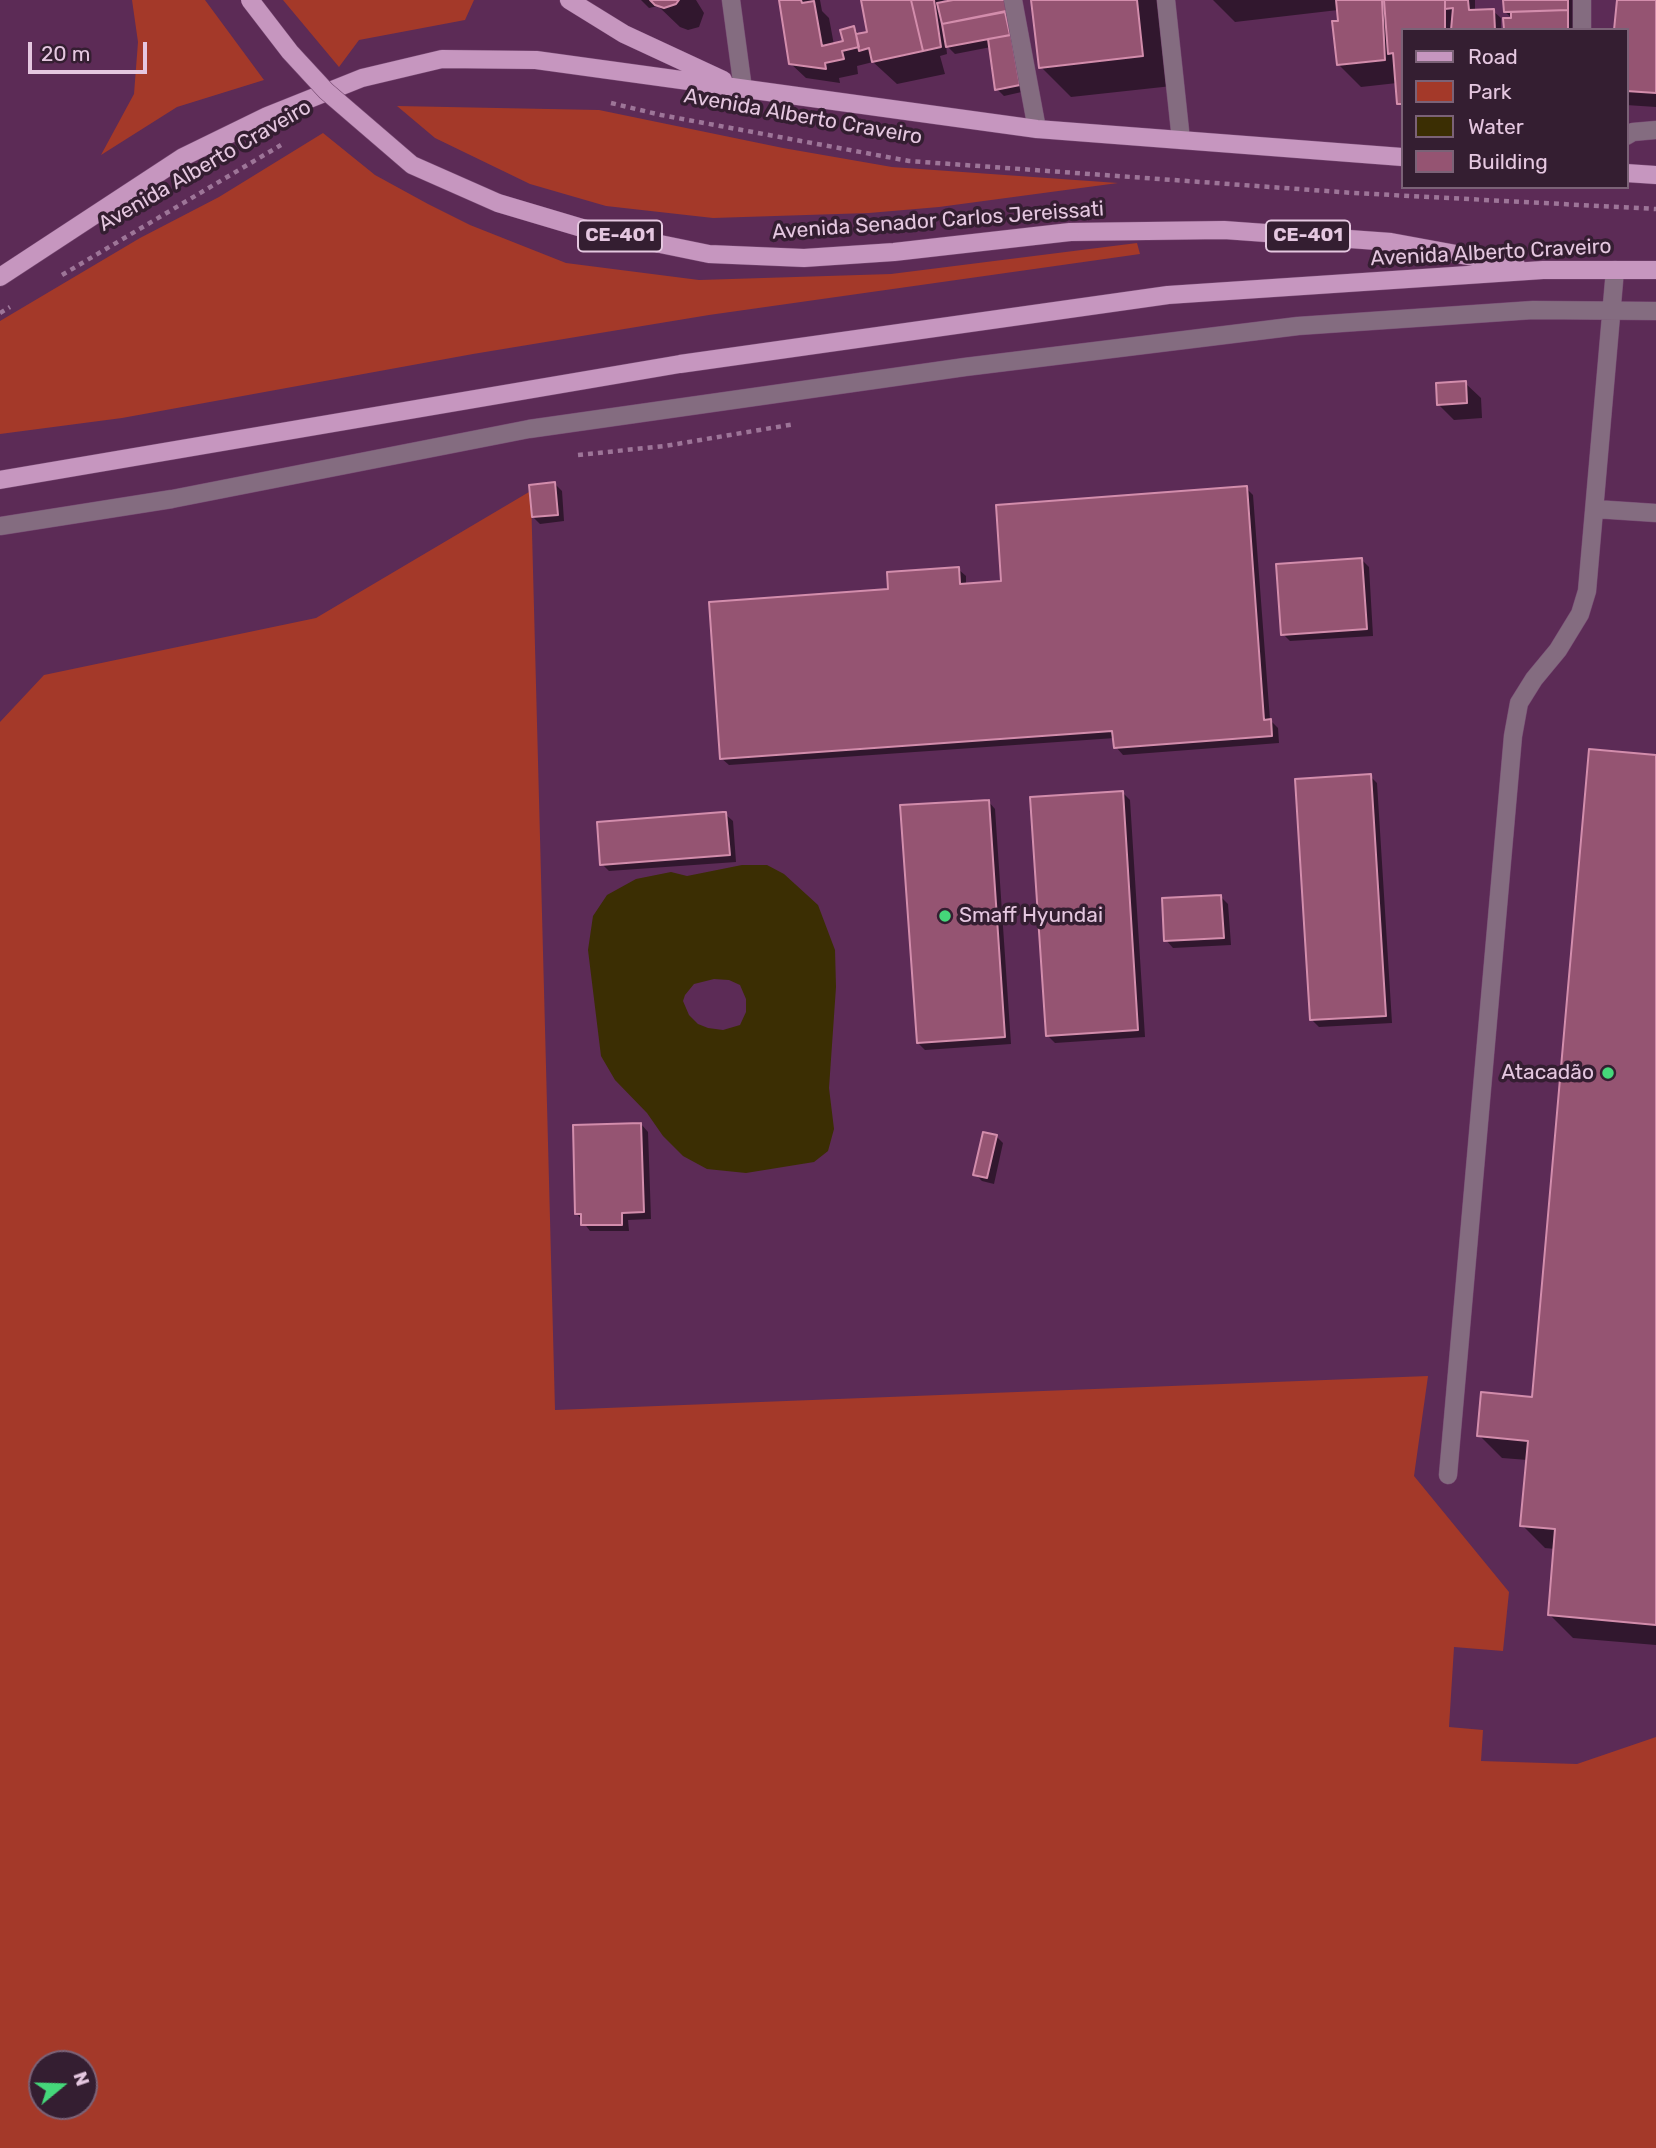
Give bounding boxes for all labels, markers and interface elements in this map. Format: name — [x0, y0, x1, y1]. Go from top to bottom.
scale bar — [32, 28, 150, 72]
legend — [1400, 28, 1628, 189]
text: 20 m — [41, 41, 90, 66]
text: Road — [1468, 44, 1518, 69]
text: Park — [1468, 79, 1512, 104]
street label: Avenida Alberto Craveiro — [682, 84, 924, 150]
street label: Avenida Alberto Craveiro — [94, 95, 316, 237]
text: Water — [1468, 114, 1524, 139]
text: Building — [1468, 149, 1548, 174]
street label: Avenida Senador Carlos Jereissati — [771, 197, 1105, 245]
road number: CE-401 — [578, 220, 662, 252]
road number: CE-401 — [1266, 220, 1350, 252]
street label: Avenida Alberto Craveiro — [1370, 234, 1612, 272]
place label: Smaff Hyundai — [959, 903, 1103, 929]
marker: Smaff Hyundai — [937, 908, 953, 924]
place label: Atacadão — [1501, 1060, 1594, 1086]
marker: Atacadão — [1600, 1065, 1616, 1081]
north arrow — [28, 2050, 98, 2120]
text: N — [68, 2068, 95, 2089]

